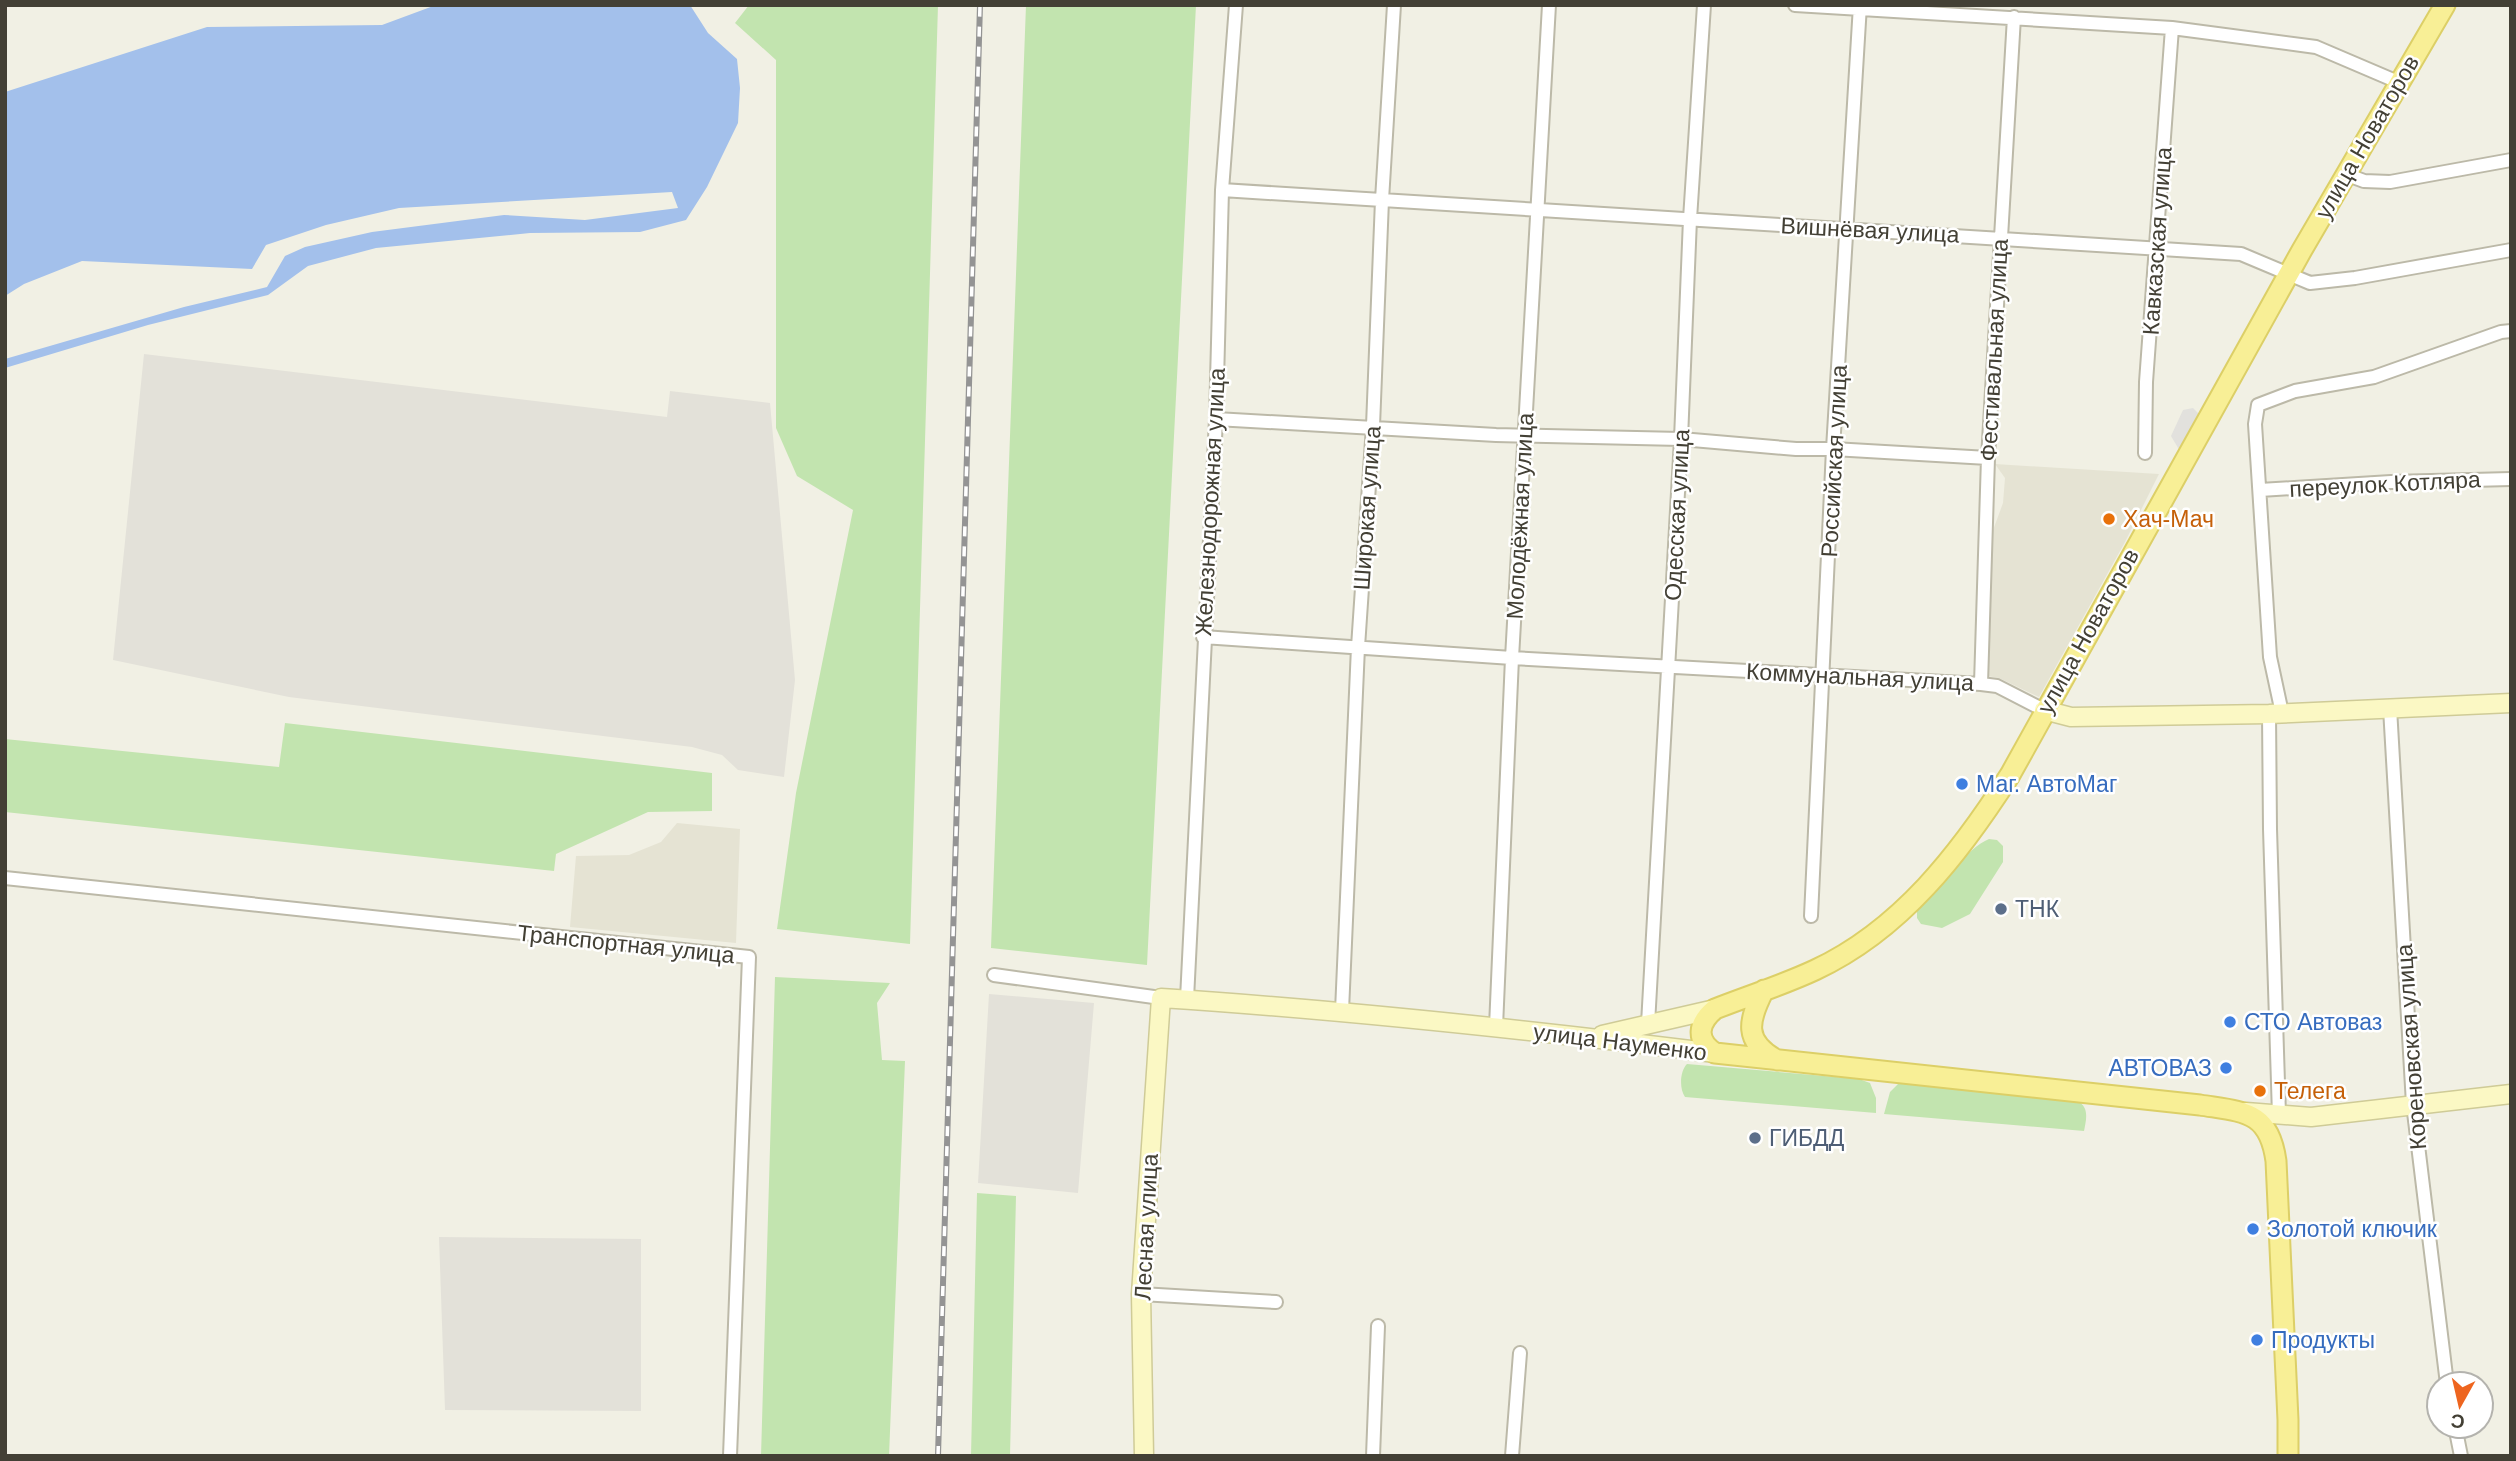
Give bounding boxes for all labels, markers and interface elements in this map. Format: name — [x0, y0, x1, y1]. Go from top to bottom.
street label: улица Новаторов — [2310, 51, 2424, 223]
street label: Кавказская улица — [2137, 146, 2177, 336]
street label: Вишнёвая улица — [1780, 212, 1960, 248]
street label: Фестивальная улица — [1975, 238, 2013, 462]
street label: Российская улица — [1816, 364, 1852, 558]
street label: Железнодорожная улица — [1190, 367, 1230, 637]
street label: Молодёжная улица — [1502, 412, 1538, 620]
street label: Широкая улица — [1348, 425, 1386, 591]
street label: Одесская улица — [1660, 428, 1694, 602]
street label: переулок Котляра — [2289, 466, 2482, 502]
place label: Хач-Мач — [2123, 506, 2214, 532]
marker: Хач-Мач — [2101, 511, 2117, 527]
street label: улица Новаторов — [2032, 544, 2144, 718]
street label: Коммунальная улица — [1745, 658, 1975, 696]
place label: Маг. АвтоМаг — [1976, 771, 2117, 797]
marker: Маг. АвтоМаг — [1954, 776, 1970, 792]
place label: ТНК — [2015, 896, 2060, 922]
marker: ТНК — [1993, 901, 2009, 917]
street label: Транспортная улица — [516, 920, 736, 968]
street label: Кореновская улица — [2391, 943, 2431, 1151]
place label: СТО Автоваз — [2244, 1009, 2382, 1035]
marker: СТО Автоваз — [2222, 1014, 2238, 1030]
street label: улица Науменко — [1532, 1018, 1708, 1066]
place label: АВТОВАЗ — [2108, 1055, 2212, 1081]
marker: АВТОВАЗ — [2218, 1060, 2234, 1076]
place label: Телега — [2274, 1078, 2346, 1104]
marker: Телега — [2252, 1083, 2268, 1099]
place label: ГИБДД — [1769, 1125, 1845, 1151]
marker: ГИБДД — [1747, 1130, 1763, 1146]
street label: Лесная улица — [1129, 1153, 1163, 1301]
place label: Золотой ключик — [2267, 1216, 2438, 1242]
marker: Золотой ключик — [2245, 1221, 2261, 1237]
place label: Продукты — [2271, 1327, 2375, 1353]
marker: Продукты — [2249, 1332, 2265, 1348]
north arrow — [2425, 1370, 2495, 1440]
text: С — [2449, 1410, 2466, 1433]

